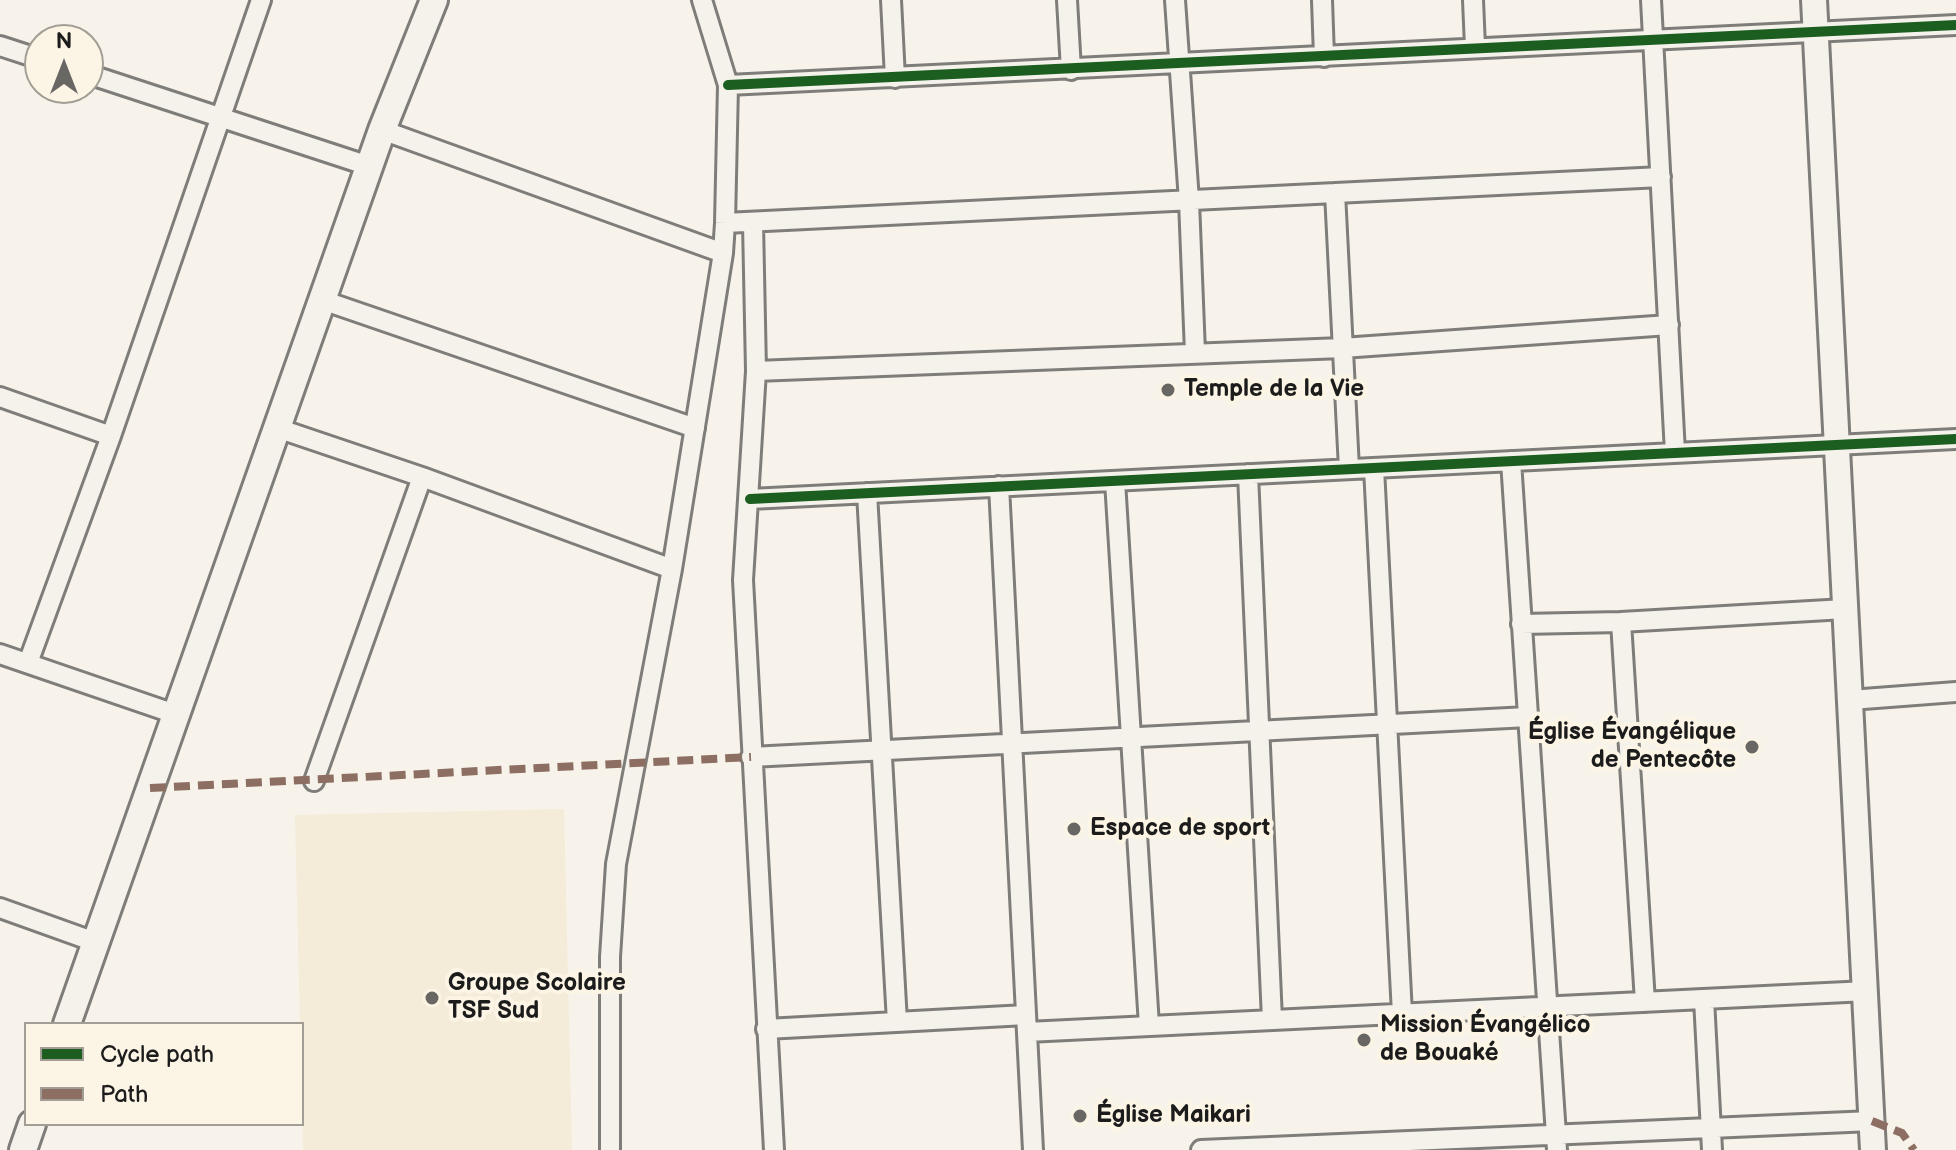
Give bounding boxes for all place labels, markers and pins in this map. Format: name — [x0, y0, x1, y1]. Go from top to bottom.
place label: Temple de la Vie — [1184, 376, 1364, 404]
marker: Temple de la Vie — [1159, 381, 1177, 399]
place label: Église Évangélique de Pentecôte — [1528, 719, 1736, 775]
marker: Église Évangélique de Pentecôte — [1743, 738, 1761, 756]
place label: Espace de sport — [1090, 815, 1270, 843]
marker: Espace de sport — [1065, 820, 1083, 838]
place label: Groupe Scolaire TSF Sud — [448, 970, 626, 1026]
marker: Groupe Scolaire TSF Sud — [423, 989, 441, 1007]
place label: Mission Évangélico de Bouaké — [1380, 1012, 1590, 1068]
marker: Mission Évangélico de Bouaké — [1355, 1031, 1373, 1049]
place label: Église Maikari — [1096, 1102, 1251, 1130]
marker: Église Maikari — [1071, 1107, 1089, 1125]

